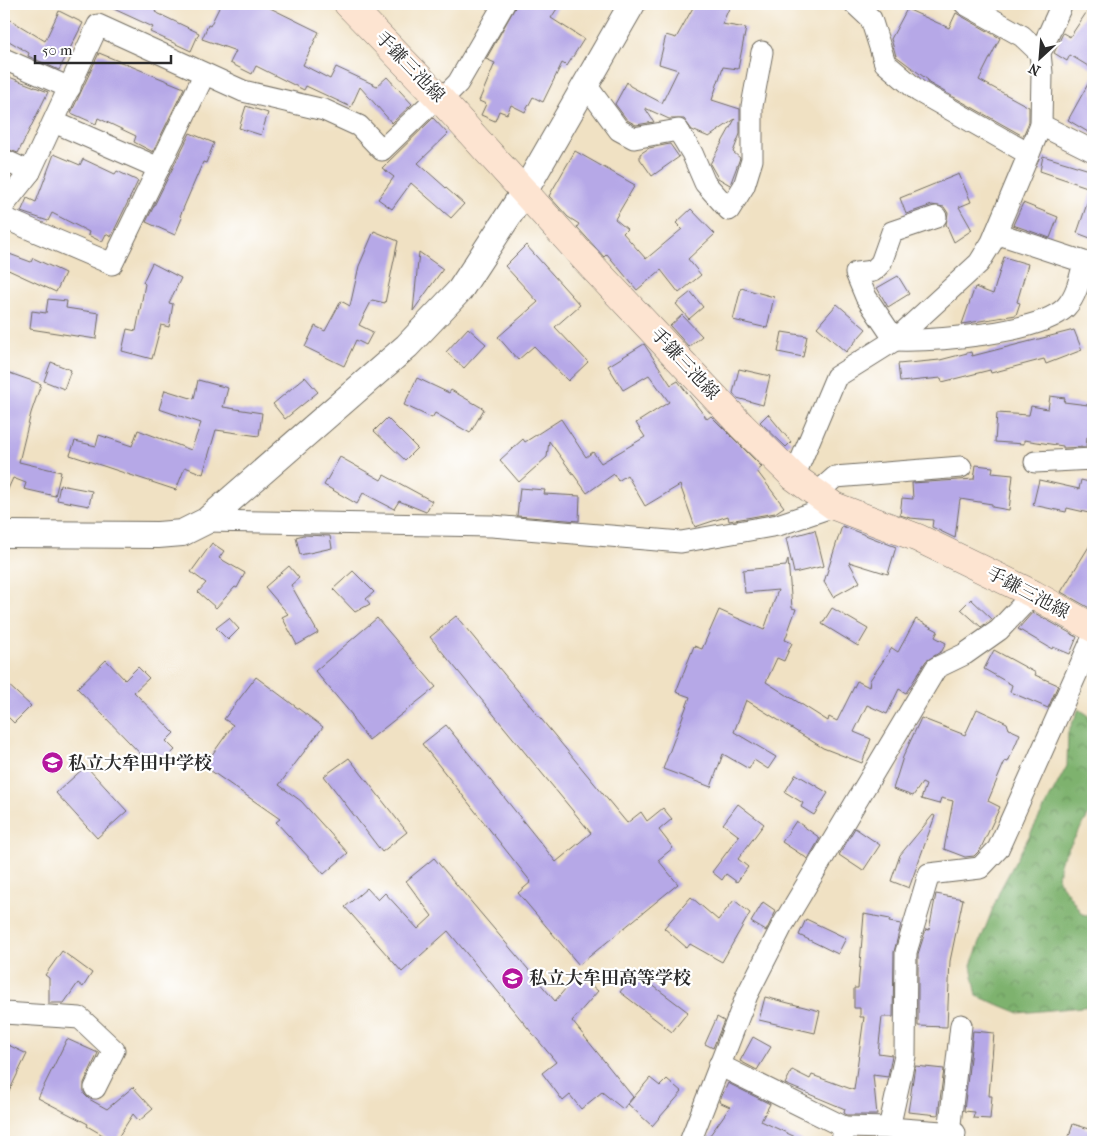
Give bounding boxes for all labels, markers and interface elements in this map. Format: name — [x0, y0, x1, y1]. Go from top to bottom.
street label: 手鎌三池線 — [371, 27, 449, 107]
scale bar — [35, 32, 171, 64]
north arrow — [1014, 32, 1064, 82]
text: 50 m — [42, 41, 73, 59]
text: N — [1026, 59, 1043, 79]
street label: 手鎌三池線 — [647, 324, 723, 404]
street label: 手鎌三池線 — [983, 563, 1073, 623]
school or university icon: 私立大牟田中学校 — [40, 751, 64, 775]
place label: 私立大牟田中学校 — [68, 753, 212, 774]
school or university icon: 私立大牟田高等学校 — [501, 966, 525, 990]
place label: 私立大牟田高等学校 — [529, 968, 691, 989]

